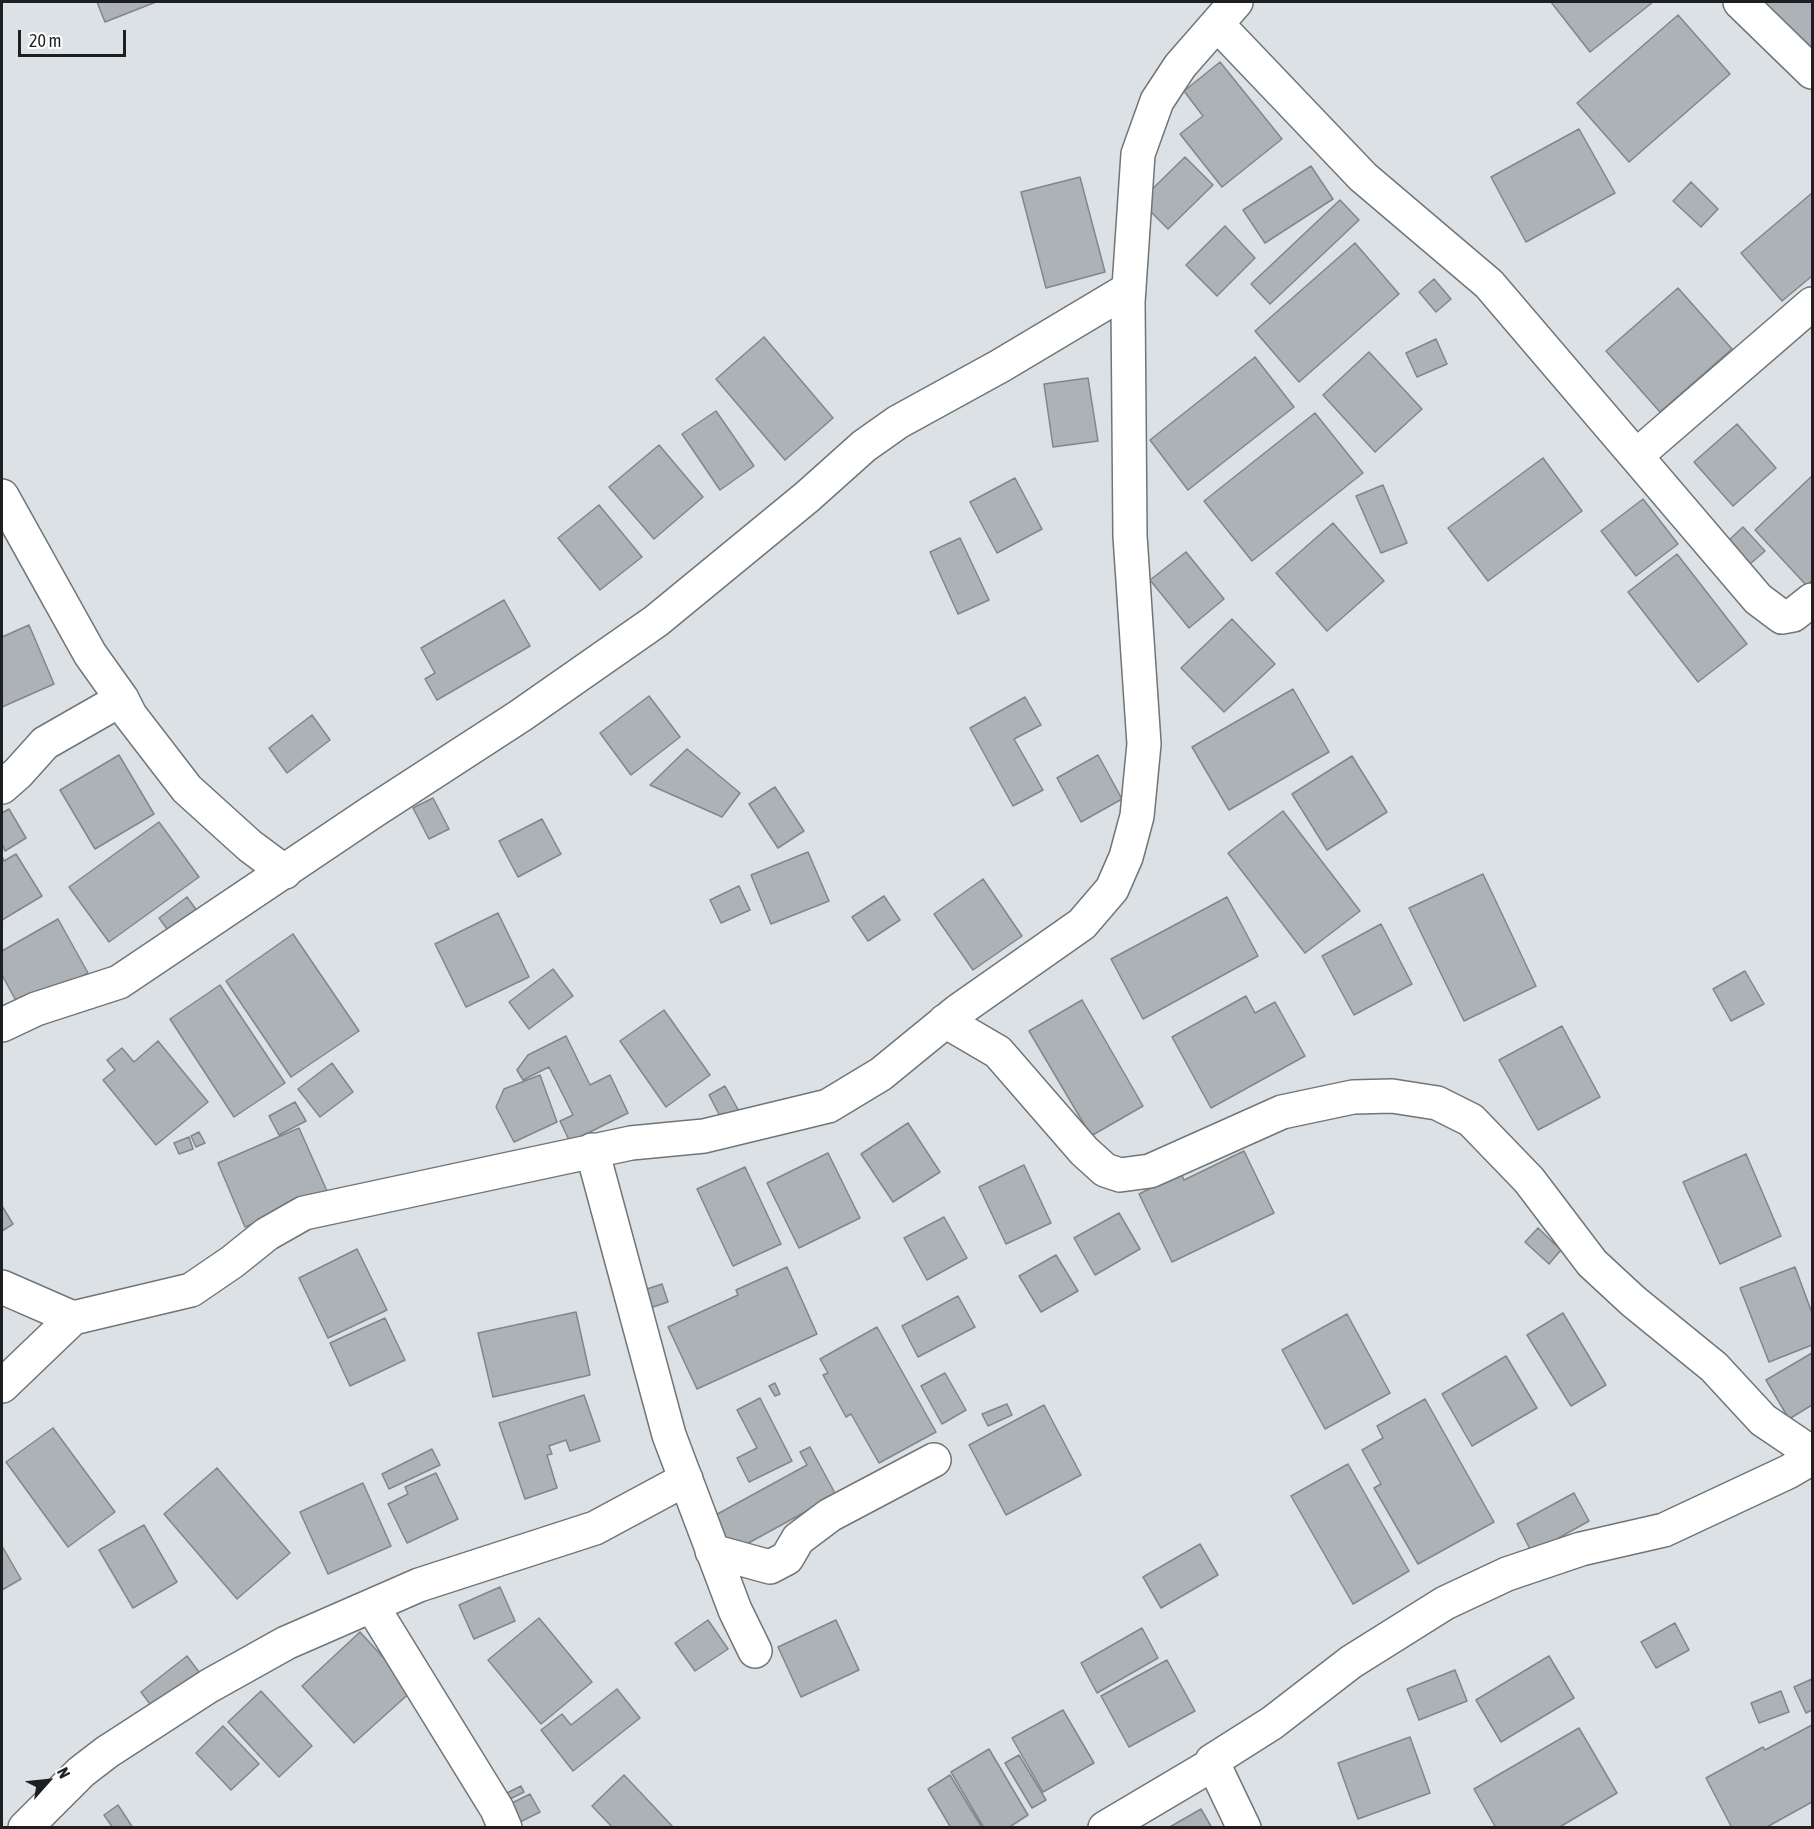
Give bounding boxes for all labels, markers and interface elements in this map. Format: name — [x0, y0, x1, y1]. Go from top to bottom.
scale bar — [21, 18, 129, 56]
text: 20 m — [29, 30, 61, 51]
north arrow — [18, 1751, 78, 1811]
text: N — [54, 1765, 74, 1781]

